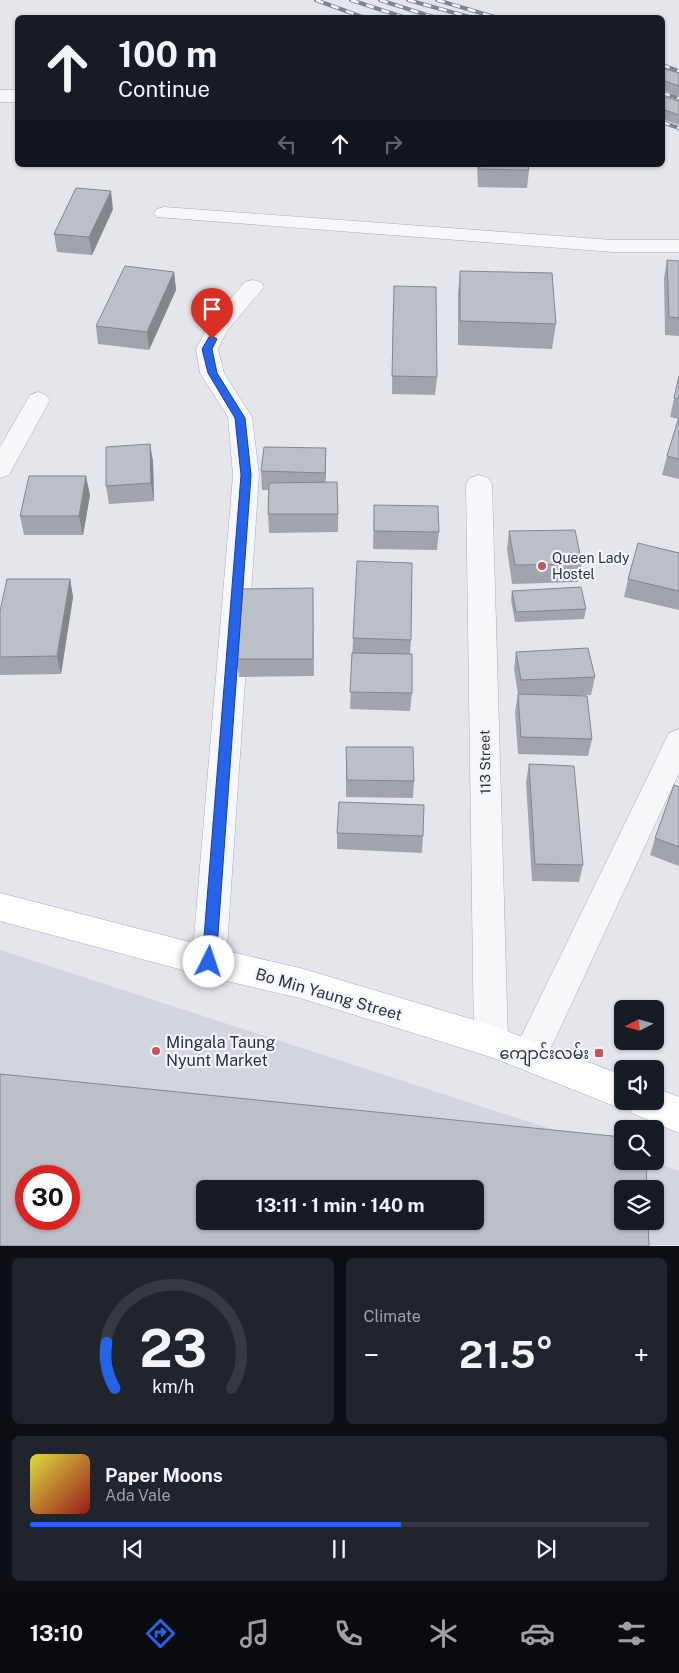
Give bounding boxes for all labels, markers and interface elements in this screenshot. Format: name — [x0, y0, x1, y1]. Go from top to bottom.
text: 100 m — [118, 34, 217, 75]
icon: ahead — [35, 35, 100, 100]
text: Continue — [118, 76, 210, 102]
icon: left — [273, 130, 301, 158]
icon: ahead — [326, 130, 354, 158]
icon: right — [379, 130, 407, 158]
pin — [191, 288, 233, 339]
icon: arrive — [198, 295, 226, 323]
place label: Queen Lady Hostel — [552, 550, 630, 582]
marker: Queen Lady Hostel — [536, 560, 548, 572]
street label: 113 Street — [476, 730, 494, 794]
position arrow — [182, 935, 234, 987]
street label: Bo Min Yaung Street — [253, 964, 404, 1025]
north arrow — [614, 1000, 664, 1050]
map controls — [614, 1000, 664, 1230]
place label: Mingala Taung Nyunt Market — [166, 1033, 276, 1070]
place label: ကျောင်းလမ်း — [499, 1042, 589, 1067]
marker: Mingala Taung Nyunt Market — [150, 1045, 162, 1057]
marker: ကျောင်းလမ်း — [593, 1047, 605, 1059]
button: sound — [614, 1060, 664, 1110]
button: search — [614, 1120, 664, 1170]
speed limit sign: 30 — [15, 1165, 80, 1230]
button: layers — [614, 1180, 664, 1230]
text: 13:11 · 1 min · 140 m — [256, 1194, 424, 1216]
text: Climate — [364, 1307, 421, 1326]
text: 23 — [139, 1318, 207, 1379]
text: 21.5° — [459, 1332, 553, 1377]
text: − — [364, 1338, 379, 1371]
text: + — [633, 1338, 649, 1371]
text: km/h — [152, 1376, 194, 1397]
text: Paper Moons — [105, 1464, 223, 1486]
text: Ada Vale — [105, 1486, 170, 1505]
icon: previous — [119, 1535, 147, 1563]
icon: pause — [325, 1535, 353, 1563]
icon: next — [532, 1535, 560, 1563]
icon: directions — [143, 1616, 178, 1651]
icon: music — [237, 1616, 272, 1651]
icon: phone — [331, 1616, 366, 1651]
icon: climate — [426, 1616, 461, 1651]
icon: car — [520, 1616, 555, 1651]
icon: filters — [614, 1616, 649, 1651]
text: 13:10 — [30, 1620, 83, 1646]

